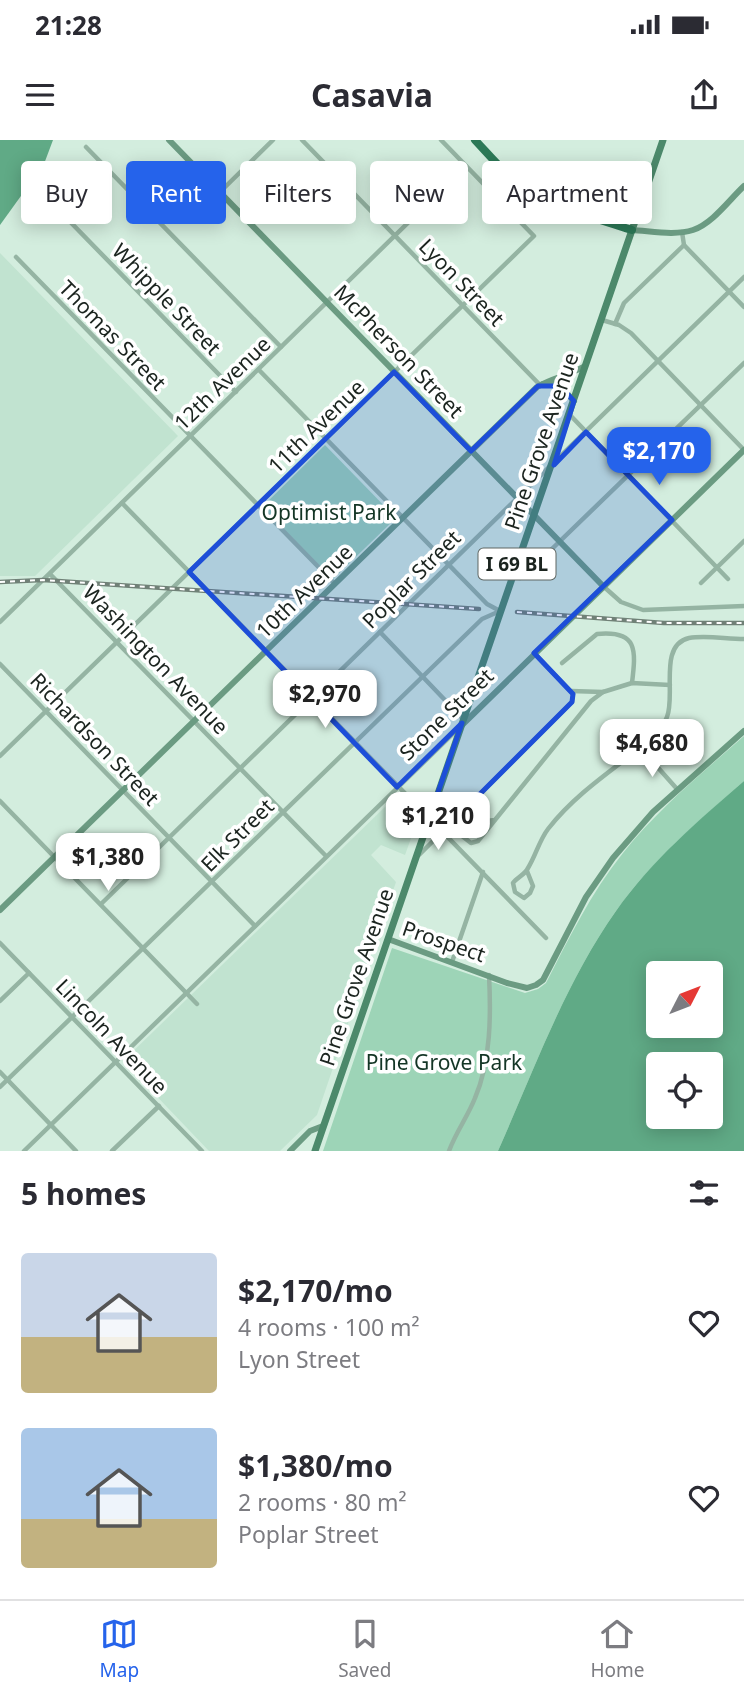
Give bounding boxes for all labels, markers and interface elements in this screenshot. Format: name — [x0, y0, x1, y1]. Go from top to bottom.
text: 21:28 — [35, 7, 102, 43]
text: Casavia — [311, 73, 433, 116]
icon: menu — [21, 76, 59, 114]
icon: share — [685, 76, 723, 114]
chip: Buy — [21, 161, 112, 224]
chip: Rent — [126, 161, 226, 224]
chip: Filters — [240, 161, 356, 224]
chip: New — [370, 161, 468, 224]
chip: Apartment — [482, 161, 652, 224]
street label: Lyon Street — [413, 232, 511, 332]
street label: Whipple Street — [107, 237, 228, 361]
street label: Thomas Street — [53, 274, 173, 396]
street label: McPherson Street — [328, 278, 470, 424]
street label: 12th Avenue — [168, 330, 276, 436]
street label: Pine Grove Avenue — [497, 349, 585, 533]
street label: 11th Avenue — [262, 373, 370, 479]
pin: $2,170 — [602, 428, 716, 487]
text: $2,170 — [623, 434, 695, 466]
park label: Optimist Park — [262, 498, 397, 526]
street label: Poplar Street — [356, 523, 467, 634]
street label: 10th Avenue — [250, 538, 358, 644]
road number: I 69 BL — [478, 548, 556, 580]
street label: Washington Avenue — [77, 578, 235, 740]
street label: Stone Street — [393, 662, 499, 766]
street label: Richardson Street — [24, 667, 166, 812]
pin: $2,970 — [268, 670, 382, 730]
text: $2,970 — [289, 677, 361, 709]
pin: $4,680 — [595, 720, 709, 779]
text: $4,680 — [616, 726, 688, 758]
street label: Elk Street — [194, 792, 280, 878]
pin: $1,210 — [381, 792, 495, 852]
text: $1,210 — [402, 799, 474, 831]
pin: $1,380 — [51, 834, 165, 893]
text: $1,380 — [72, 840, 144, 872]
street label: Pine Grove Avenue — [312, 885, 400, 1069]
street label: Prospect — [399, 914, 490, 968]
north arrow — [646, 961, 723, 1038]
map controls — [646, 961, 723, 1129]
street label: Lincoln Avenue — [50, 972, 174, 1100]
park label: Pine Grove Park — [366, 1048, 523, 1076]
button: locate — [646, 1052, 723, 1129]
text: 5 homes — [21, 1173, 146, 1214]
icon: filters — [685, 1174, 723, 1212]
text: $2,170/mo — [238, 1270, 393, 1311]
icon: home — [77, 1281, 161, 1365]
icon: heart — [685, 1304, 723, 1342]
text: 4 rooms · 100 m² — [238, 1311, 420, 1343]
text: Lyon Street — [238, 1343, 360, 1375]
text: $1,380/mo — [238, 1445, 393, 1486]
icon: home — [77, 1456, 161, 1540]
icon: heart — [685, 1479, 723, 1517]
text: 2 rooms · 80 m² — [238, 1486, 407, 1518]
text: Poplar Street — [238, 1518, 379, 1550]
tab: Map — [100, 1615, 139, 1683]
tab: Saved — [338, 1615, 391, 1683]
tab: Home — [590, 1615, 644, 1683]

